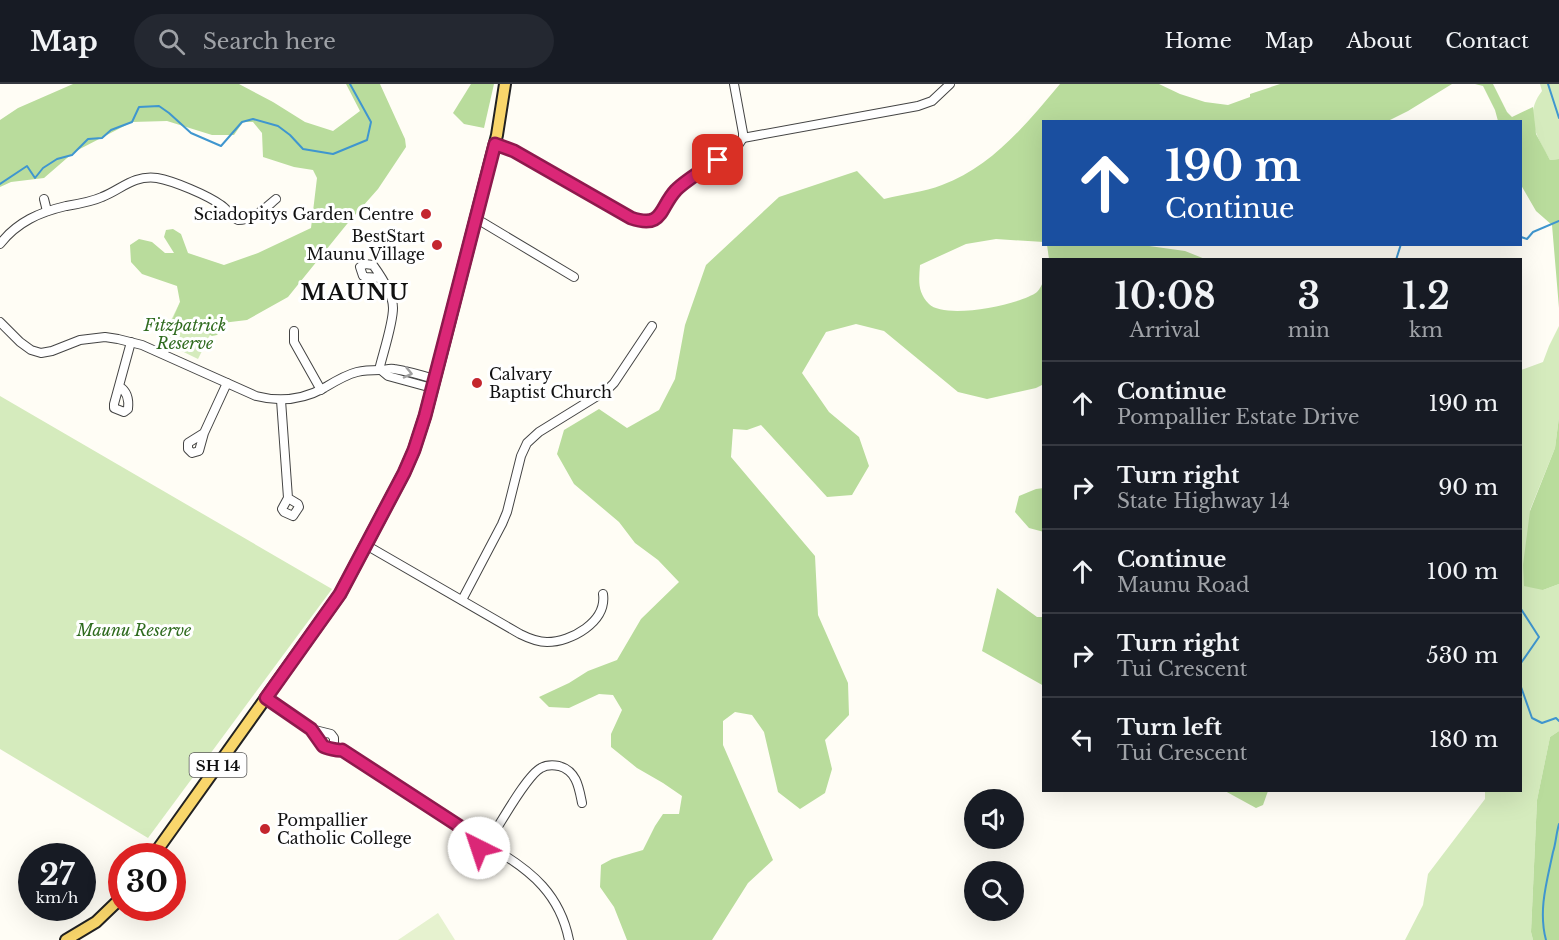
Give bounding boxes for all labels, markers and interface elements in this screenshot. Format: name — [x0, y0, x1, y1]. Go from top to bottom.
search box — [134, 14, 554, 68]
text: Map — [30, 24, 98, 59]
icon: search — [155, 25, 188, 58]
text: Search here — [203, 28, 336, 55]
text: Home — [1165, 28, 1232, 54]
text: Map — [1265, 28, 1313, 54]
text: About — [1346, 28, 1412, 54]
text: Contact — [1445, 28, 1529, 54]
pin — [692, 134, 743, 185]
text: 190 m — [1165, 140, 1301, 192]
icon: arrive — [701, 143, 734, 176]
icon: ahead — [1066, 144, 1144, 222]
text: Continue — [1165, 192, 1295, 225]
place label: Sciadopitys Garden Centre — [194, 204, 414, 224]
marker: Sciadopitys Garden Centre — [419, 207, 433, 221]
place label: BestStart Maunu Village — [307, 226, 425, 264]
marker: BestStart Maunu Village — [430, 238, 444, 252]
text: 10:08 — [1114, 274, 1216, 319]
text: 3 — [1298, 274, 1320, 319]
text: 1.2 — [1402, 274, 1450, 319]
district label: MAUNU — [300, 279, 410, 306]
park label: Fitzpatrick Reserve — [143, 315, 226, 353]
text: Arrival — [1129, 318, 1200, 342]
text: min — [1288, 318, 1330, 342]
text: km — [1409, 318, 1443, 342]
place label: Calvary Baptist Church — [489, 364, 612, 402]
one-way arrow — [403, 365, 413, 378]
marker: Calvary Baptist Church — [470, 376, 484, 390]
text: Continue — [1117, 378, 1226, 405]
icon: ahead — [1066, 387, 1099, 420]
text: 190 m — [1428, 390, 1498, 417]
text: Pompallier Estate Drive — [1117, 405, 1360, 429]
text: Turn right — [1117, 462, 1239, 489]
icon: right — [1066, 471, 1099, 504]
text: 90 m — [1438, 474, 1498, 501]
text: State Highway 14 — [1117, 489, 1290, 513]
text: Continue — [1117, 546, 1226, 573]
icon: ahead — [1066, 555, 1099, 588]
text: 100 m — [1427, 558, 1498, 585]
text: Maunu Road — [1117, 573, 1249, 597]
park label: Maunu Reserve — [76, 620, 192, 640]
text: Turn right — [1117, 630, 1239, 657]
icon: right — [1066, 639, 1099, 672]
text: 530 m — [1426, 642, 1498, 669]
text: Tui Crescent — [1117, 657, 1247, 681]
text: Turn left — [1117, 714, 1222, 741]
icon: left — [1066, 723, 1099, 756]
text: 180 m — [1429, 726, 1498, 753]
text: Tui Crescent — [1117, 741, 1247, 765]
road number: SH 14 — [190, 753, 246, 777]
map controls — [964, 789, 1024, 921]
button: sound — [964, 789, 1024, 849]
place label: Pompallier Catholic College — [277, 810, 412, 848]
position arrow — [447, 816, 511, 880]
marker: Pompallier Catholic College — [258, 822, 272, 836]
speed limit sign: 30 — [108, 843, 186, 921]
text: 27 — [39, 856, 75, 893]
button: search — [964, 861, 1024, 921]
text: km/h — [36, 888, 78, 907]

